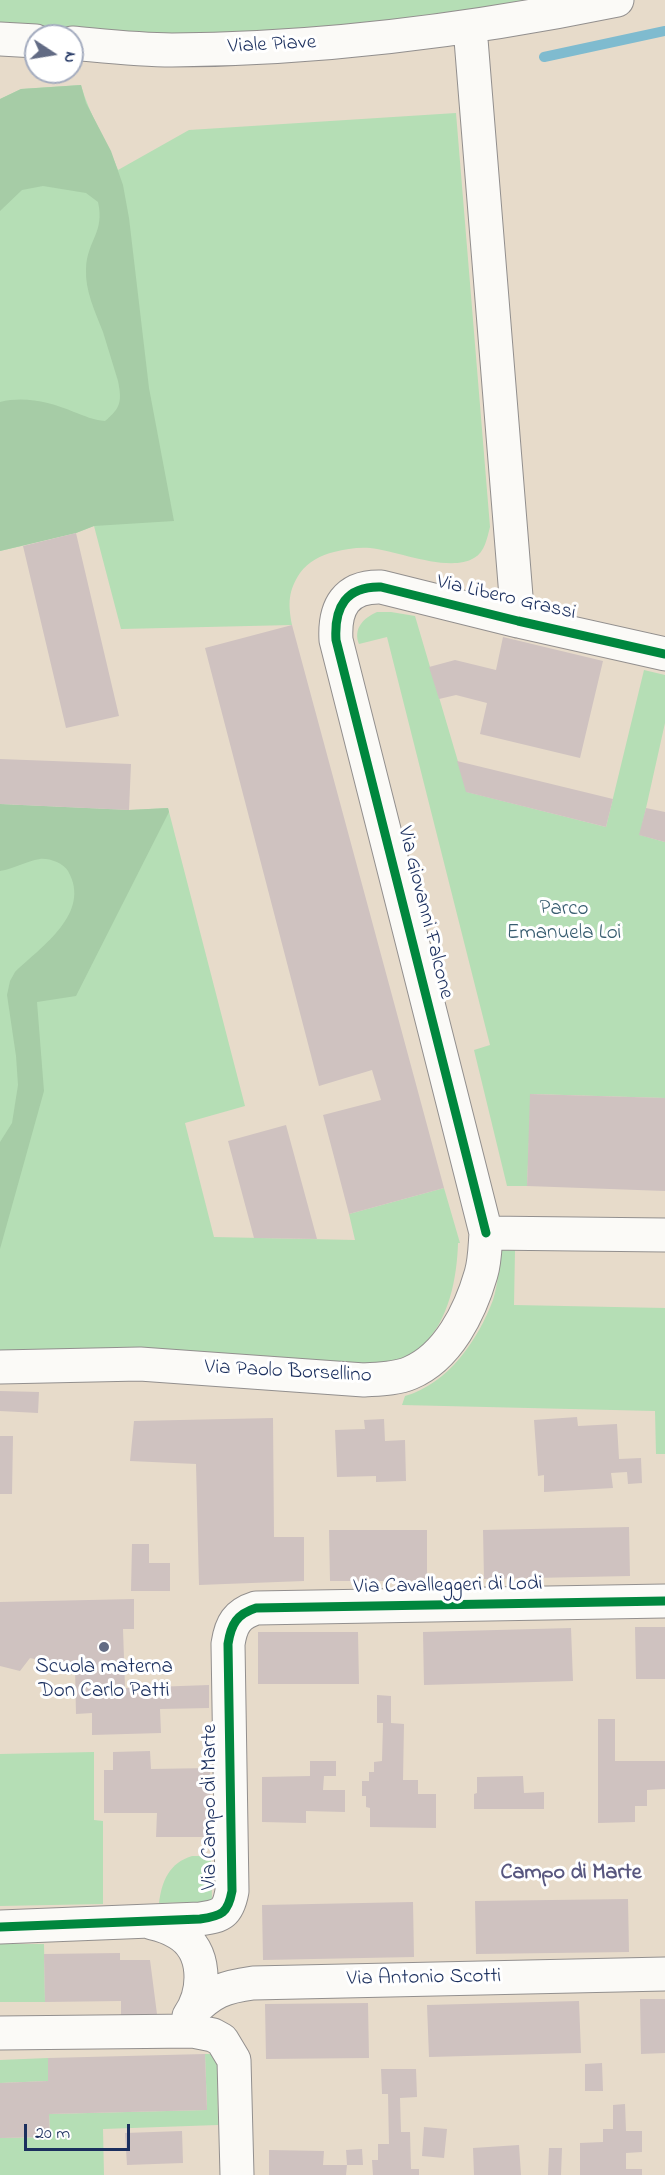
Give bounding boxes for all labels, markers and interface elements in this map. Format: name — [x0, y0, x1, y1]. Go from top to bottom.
north arrow — [24, 24, 84, 84]
street label: Viale Piave — [227, 31, 317, 61]
text: N — [57, 50, 83, 65]
street label: Via Libero Grassi — [434, 571, 578, 627]
street label: Via Giovanni Falcone — [390, 824, 458, 1002]
park label: Parco Emanuela Loi — [507, 898, 621, 948]
street label: Via Paolo Borsellino — [204, 1356, 372, 1390]
street label: Via Cavalleggeri di Lodi — [353, 1573, 543, 1601]
marker: Scuola materna Don Carlo Patti — [97, 1640, 111, 1654]
place label: Scuola materna Don Carlo Patti — [35, 1656, 173, 1706]
street label: Via Campo di Marte — [199, 1724, 225, 1890]
district label: Campo di Marte — [500, 1861, 642, 1887]
street label: Via Antonio Scotti — [347, 1965, 501, 1993]
scale bar — [27, 2112, 134, 2150]
text: 20 m — [35, 2121, 70, 2147]

